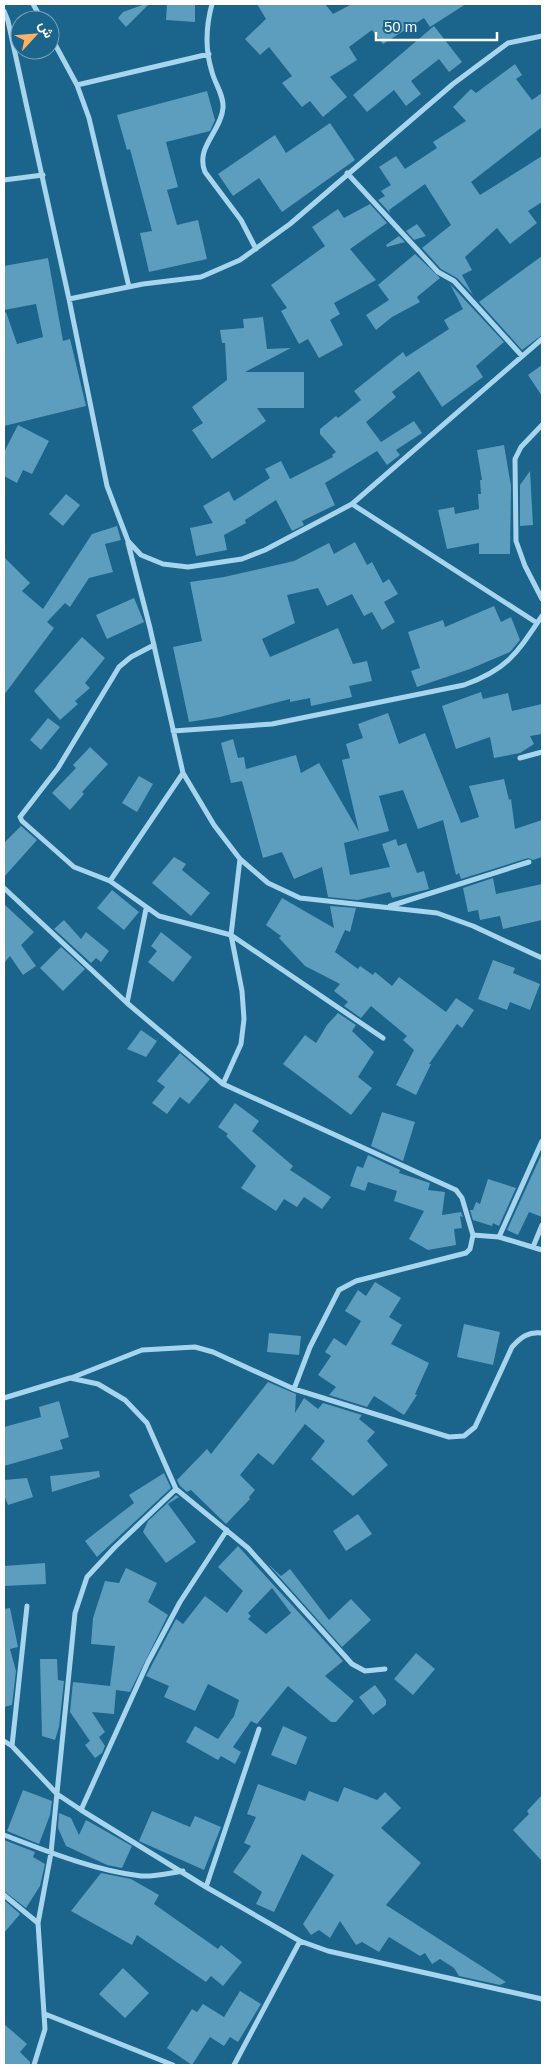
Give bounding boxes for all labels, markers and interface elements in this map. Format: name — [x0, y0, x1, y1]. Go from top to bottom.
north arrow — [10, 10, 60, 60]
scale bar — [376, 10, 497, 42]
text: ش — [35, 18, 58, 41]
text: 50 m — [384, 18, 417, 35]

